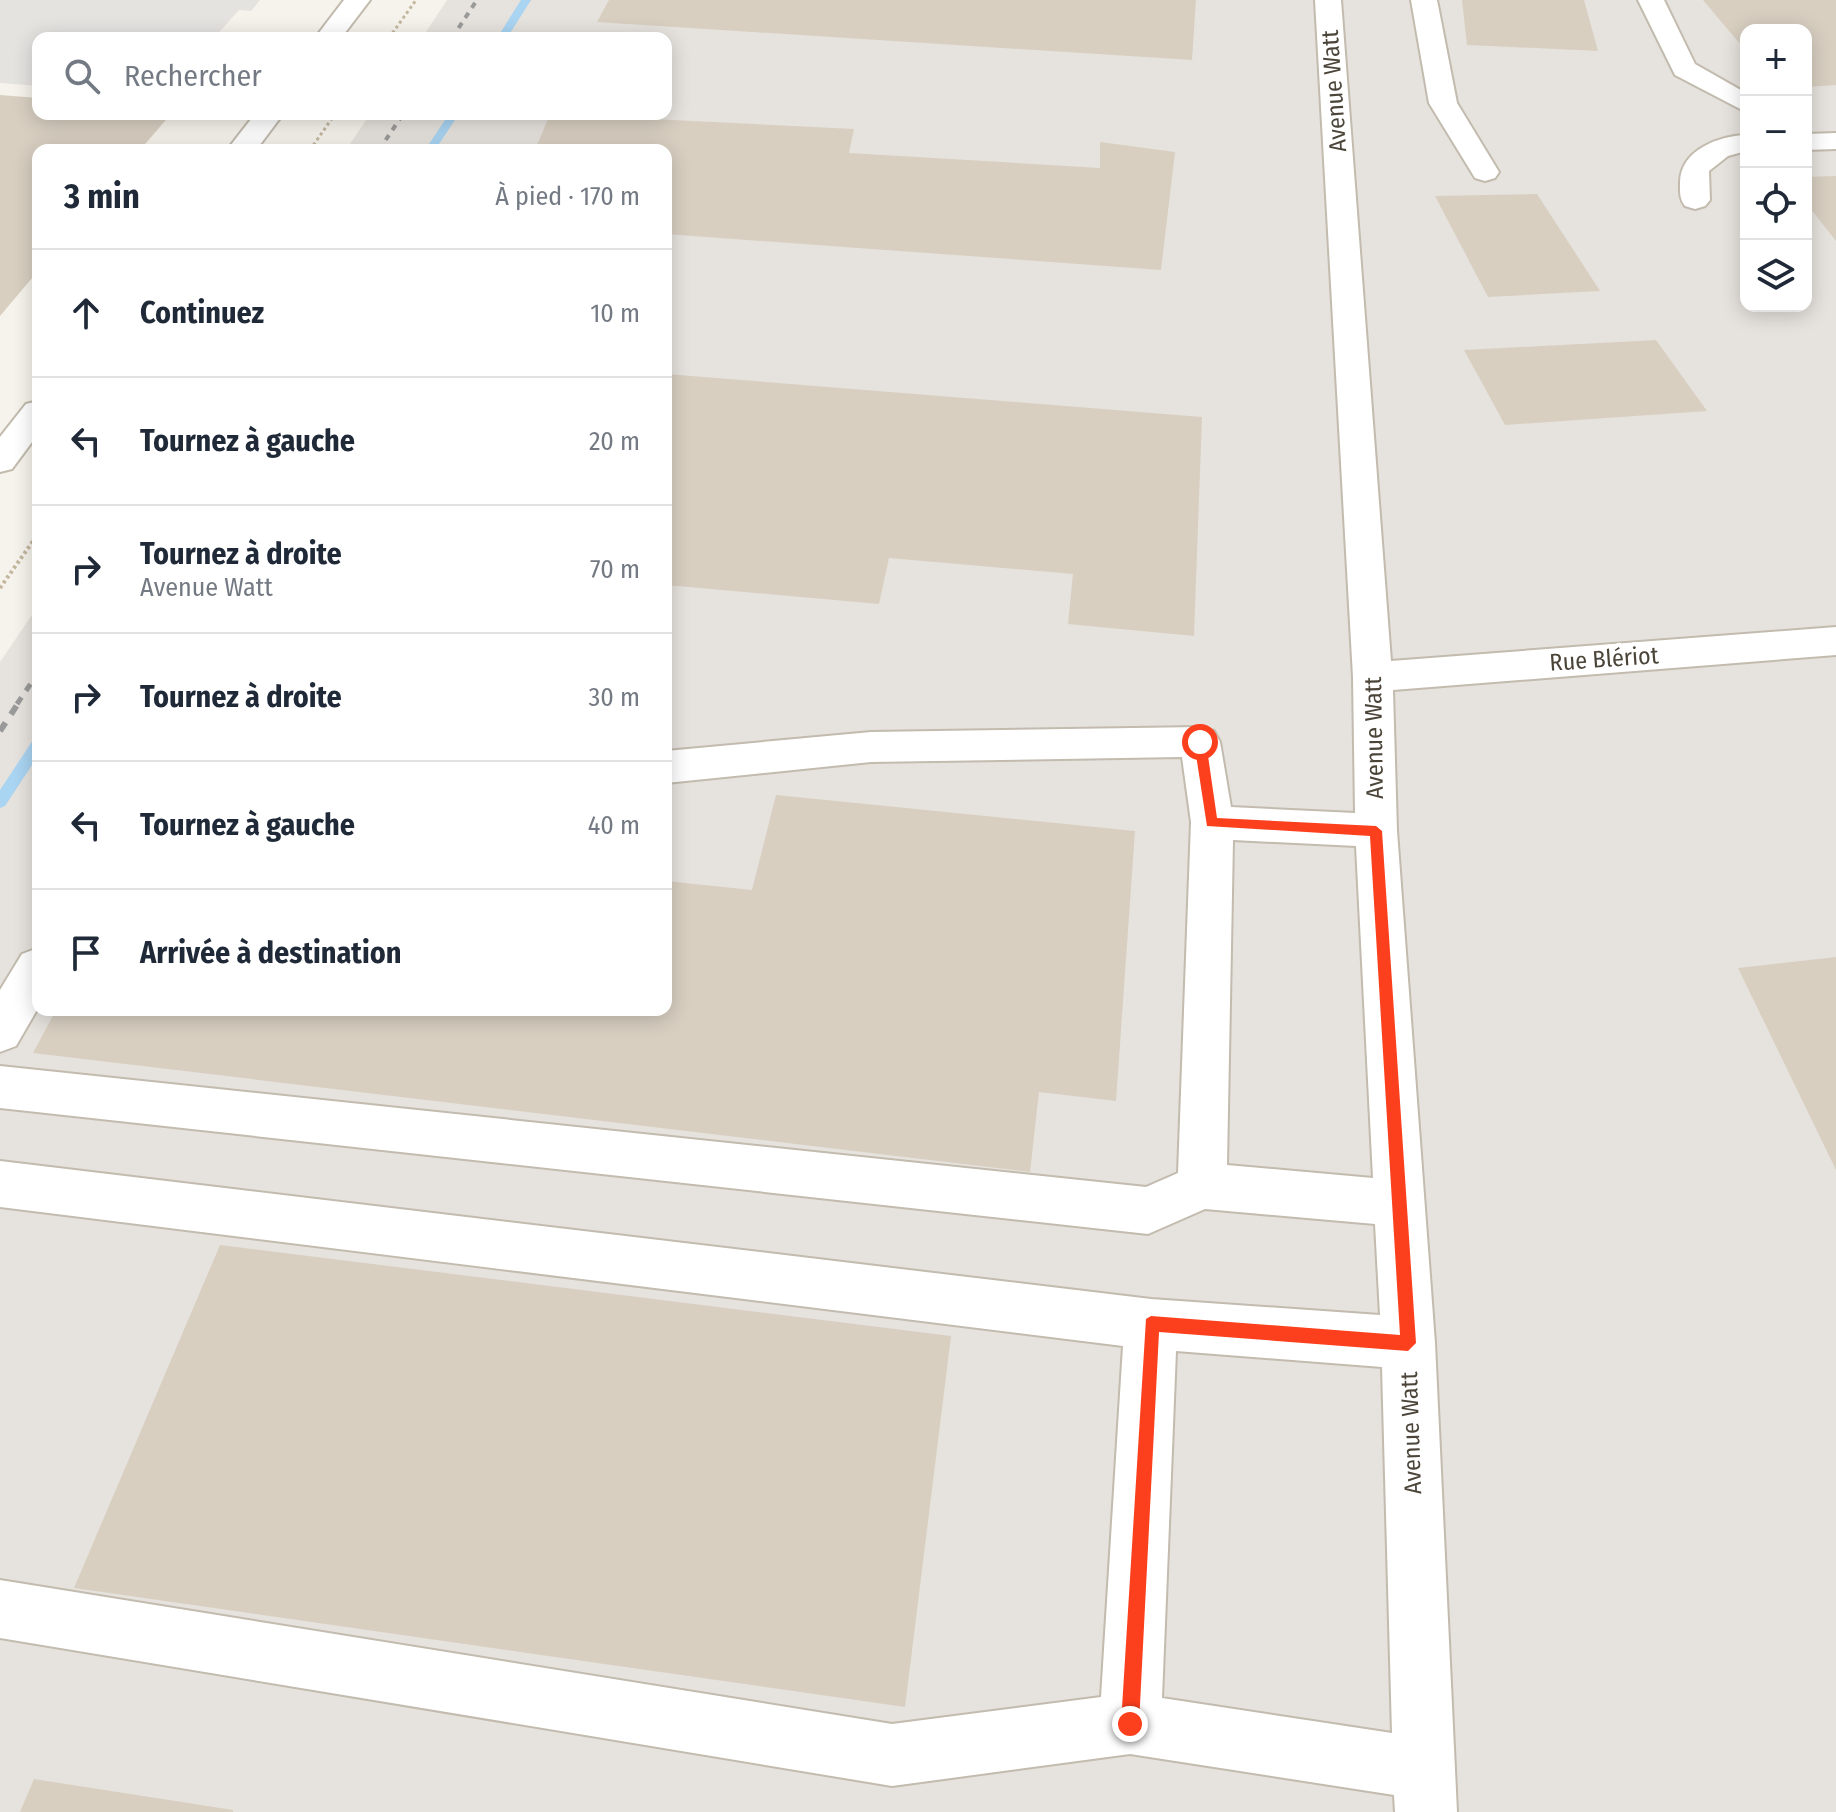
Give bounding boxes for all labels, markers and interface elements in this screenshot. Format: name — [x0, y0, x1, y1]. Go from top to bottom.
map controls — [1740, 24, 1812, 312]
button: + — [1740, 24, 1812, 96]
street label: Avenue Watt — [1316, 29, 1352, 153]
search box — [32, 32, 672, 120]
icon: search — [60, 54, 104, 98]
text: Rechercher — [124, 58, 262, 94]
button: − — [1740, 96, 1812, 168]
button: locate — [1740, 168, 1812, 240]
text: 3 min — [64, 176, 140, 217]
text: À pied · 170 m — [495, 181, 640, 212]
button: layers — [1740, 240, 1812, 312]
icon: ahead — [64, 291, 108, 335]
text: Continuez — [140, 295, 264, 331]
text: 10 m — [590, 298, 640, 329]
icon: left — [64, 419, 108, 463]
text: Tournez à gauche — [140, 423, 355, 459]
text: 20 m — [589, 426, 640, 457]
text: Tournez à droite — [140, 536, 342, 572]
icon: right — [64, 547, 108, 591]
text: 70 m — [590, 554, 640, 585]
text: Avenue Watt — [140, 572, 273, 603]
street label: Rue Blériot — [1549, 641, 1660, 677]
icon: right — [64, 675, 108, 719]
street label: Avenue Watt — [1359, 676, 1389, 799]
text: Tournez à droite — [140, 679, 342, 715]
text: 30 m — [589, 682, 640, 713]
route start — [1182, 724, 1218, 760]
icon: left — [64, 803, 108, 847]
text: Tournez à gauche — [140, 807, 355, 843]
text: 40 m — [588, 810, 640, 841]
icon: arrive — [64, 931, 108, 975]
text: Arrivée à destination — [140, 935, 401, 971]
street label: Avenue Watt — [1395, 1371, 1427, 1495]
route end — [1112, 1706, 1148, 1742]

